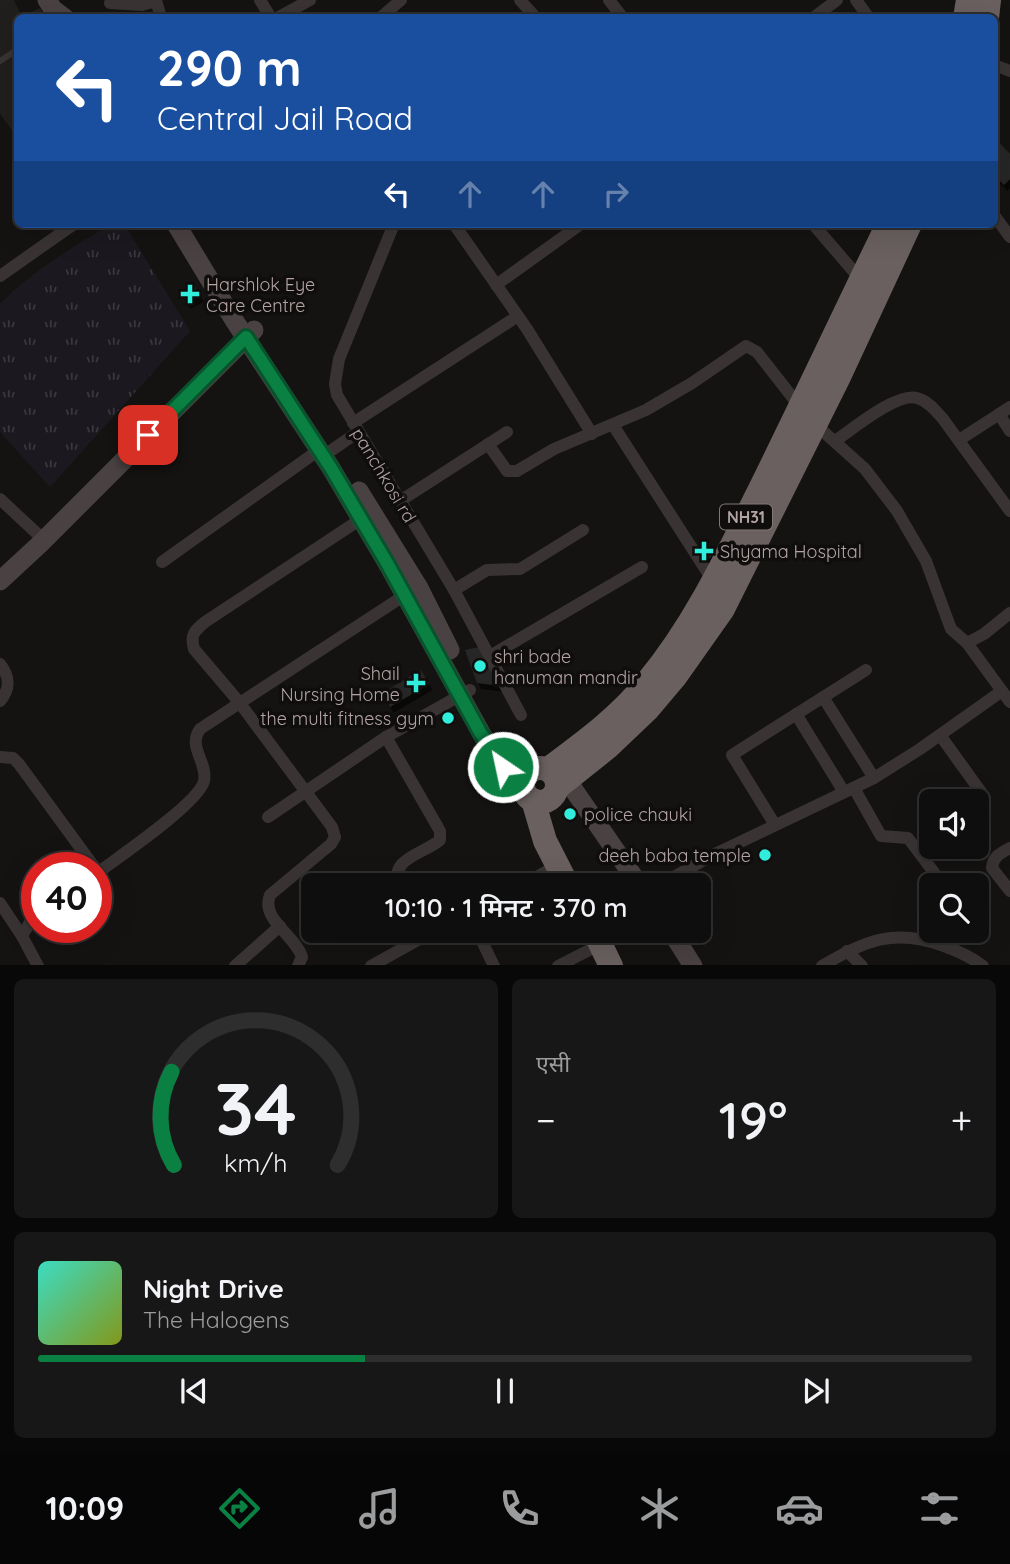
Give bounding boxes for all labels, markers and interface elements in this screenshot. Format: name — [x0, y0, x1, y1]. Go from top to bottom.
text: 290 m — [157, 37, 302, 98]
icon: left — [42, 42, 133, 133]
text: Central Jail Road — [157, 98, 413, 138]
icon: left — [378, 175, 416, 213]
icon: ahead — [451, 175, 489, 213]
icon: ahead — [524, 175, 562, 213]
icon: right — [597, 175, 635, 213]
place label: Harshlok Eye Care Centre — [206, 273, 315, 317]
marker: Harshlok Eye Care Centre — [180, 284, 200, 304]
pin — [118, 405, 178, 465]
icon: arrive — [129, 416, 167, 454]
street label: panchkosi rd — [347, 423, 421, 527]
road number: NH31 — [720, 504, 772, 530]
place label: Shyama Hospital — [720, 540, 862, 563]
marker: Shyama Hospital — [694, 541, 714, 561]
place label: shri bade hanuman mandir — [494, 645, 638, 689]
marker: shri bade hanuman mandir — [472, 658, 488, 674]
place label: Shail Nursing Home — [280, 662, 400, 706]
marker: Shail Nursing Home — [406, 673, 426, 693]
place label: the multi fitness gym — [260, 707, 434, 730]
marker: the multi fitness gym — [440, 710, 456, 726]
position arrow — [466, 730, 540, 804]
map controls — [919, 789, 989, 943]
button: sound — [919, 789, 989, 859]
place label: police chauki — [584, 803, 692, 826]
marker: police chauki — [562, 806, 578, 822]
place label: deeh baba temple — [598, 844, 751, 867]
marker: deeh baba temple — [757, 847, 773, 863]
speed limit sign: 40 — [21, 852, 112, 943]
button: search — [919, 873, 989, 943]
text: 10:10 · 1 मिनट · 370 m — [385, 891, 627, 924]
text: एसी — [536, 1049, 570, 1078]
text: 34 — [215, 1062, 297, 1153]
text: 19° — [719, 1087, 788, 1152]
text: − — [536, 1096, 556, 1144]
text: + — [951, 1096, 972, 1144]
text: km/h — [224, 1146, 288, 1177]
text: Night Drive — [143, 1272, 284, 1305]
text: The Halogens — [143, 1305, 290, 1334]
icon: previous — [175, 1372, 213, 1410]
icon: pause — [486, 1372, 524, 1410]
icon: next — [797, 1372, 835, 1410]
icon: directions — [215, 1484, 264, 1533]
icon: music — [355, 1484, 404, 1533]
icon: phone — [495, 1484, 544, 1533]
icon: climate — [635, 1484, 684, 1533]
icon: car — [775, 1484, 824, 1533]
icon: filters — [915, 1484, 964, 1533]
text: 10:09 — [46, 1488, 124, 1528]

